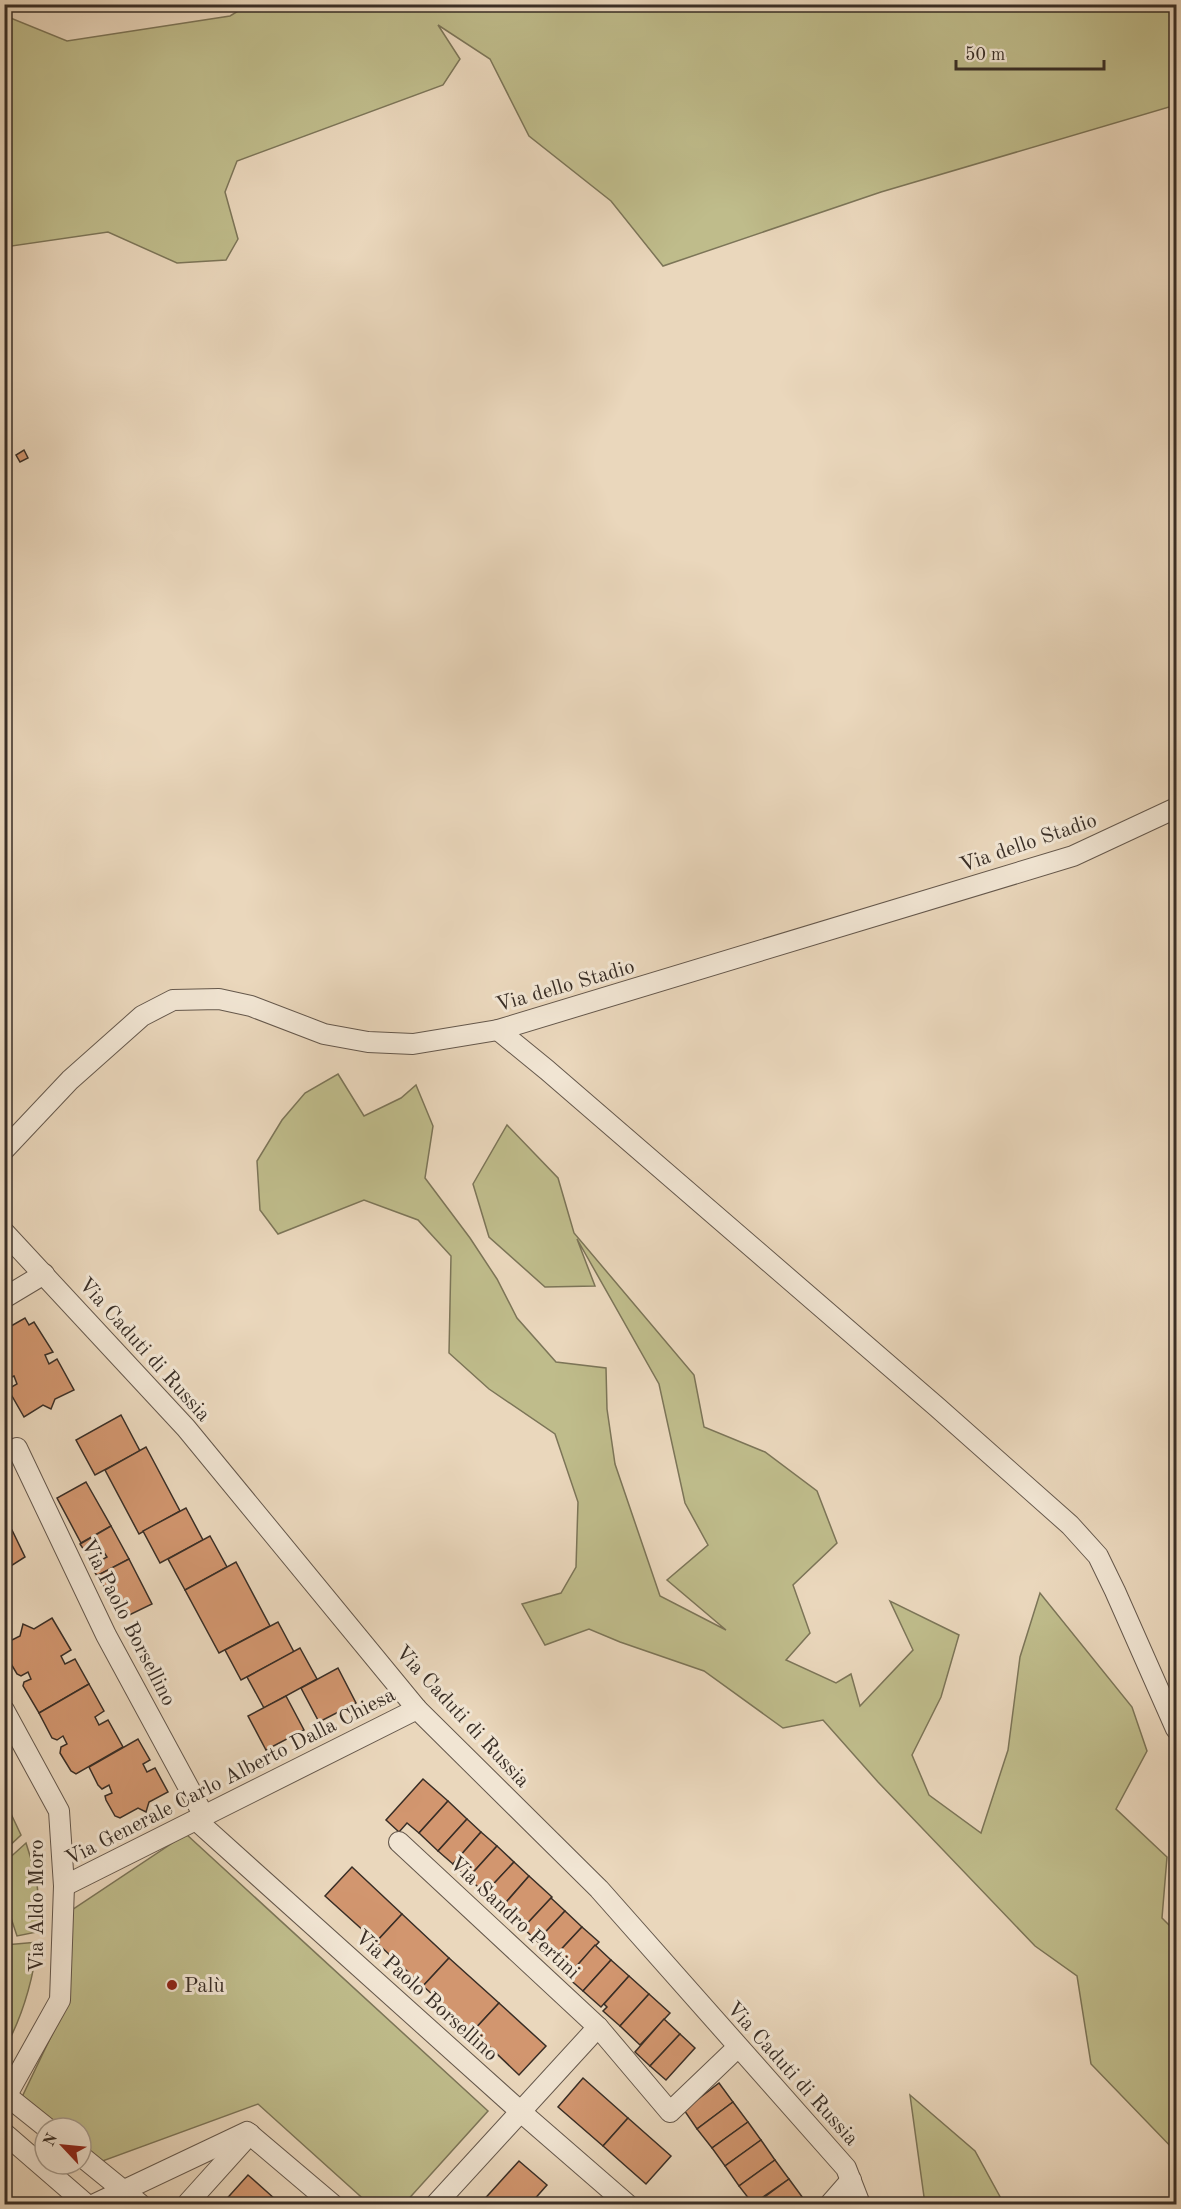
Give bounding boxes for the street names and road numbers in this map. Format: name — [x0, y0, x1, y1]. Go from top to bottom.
street label: Via dello Stadio — [957, 810, 1100, 877]
street label: Via dello Stadio — [494, 957, 637, 1016]
street label: Via Caduti di Russia — [74, 1274, 214, 1426]
street label: Via Paolo Borsellino — [76, 1536, 179, 1710]
street label: Via Caduti di Russia — [391, 1642, 533, 1792]
street label: Via Generale Carlo Alberto Dalla Chiesa — [62, 1685, 399, 1870]
street label: Via Aldo Moro — [27, 1839, 48, 1973]
street label: Via Sandro Pertini — [445, 1853, 583, 1984]
street label: Via Paolo Borsellino — [350, 1927, 502, 2066]
street label: Via Caduti di Russia — [722, 1998, 862, 2150]

